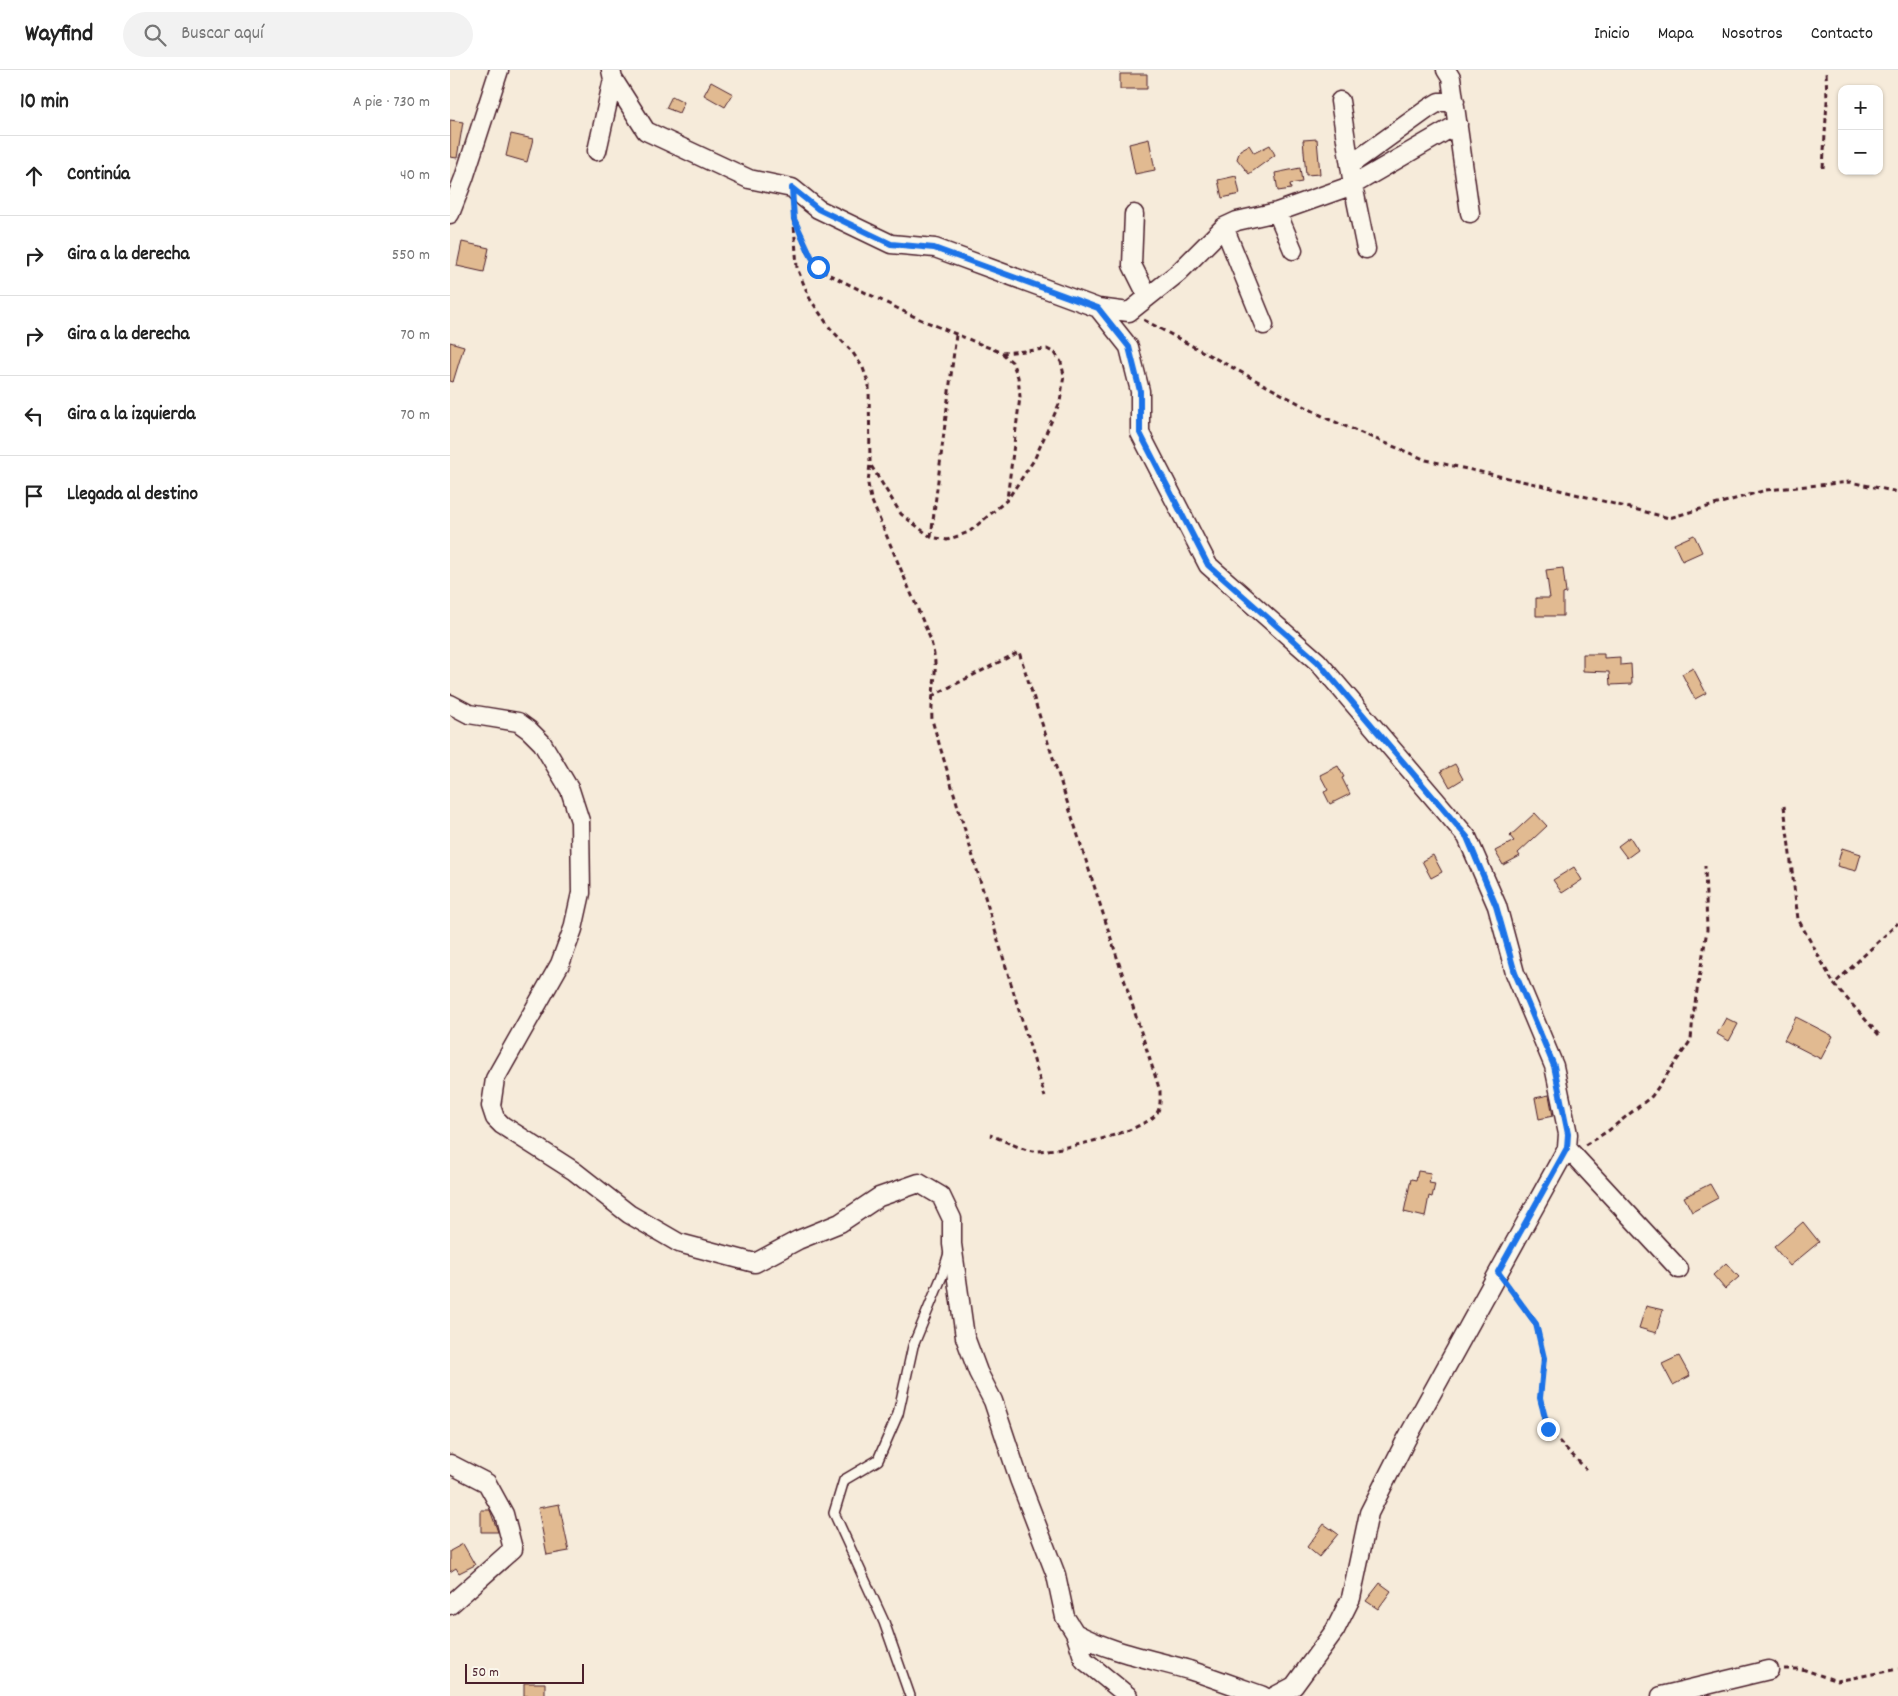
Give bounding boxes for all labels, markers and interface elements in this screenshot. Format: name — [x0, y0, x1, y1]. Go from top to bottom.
search box — [123, 12, 473, 57]
text: Wayfind — [25, 18, 93, 52]
icon: search — [141, 21, 169, 49]
text: Buscar aquí — [181, 21, 263, 48]
text: Inicio — [1594, 22, 1630, 47]
text: Mapa — [1658, 22, 1693, 47]
text: Nosotros — [1721, 22, 1783, 47]
text: Contacto — [1811, 22, 1873, 47]
map controls — [1838, 85, 1883, 175]
button: + — [1838, 85, 1883, 130]
text: 10 min — [20, 88, 69, 118]
text: A pie · 730 m — [353, 91, 430, 114]
button: − — [1838, 130, 1883, 175]
icon: ahead — [20, 162, 48, 190]
text: Continúa — [67, 162, 130, 189]
text: 40 m — [400, 164, 430, 187]
icon: right — [20, 242, 48, 270]
text: Gira a la derecha — [67, 242, 189, 269]
text: 550 m — [392, 244, 430, 267]
route start — [807, 256, 830, 279]
icon: right — [20, 322, 48, 350]
text: Gira a la derecha — [67, 322, 189, 349]
text: 70 m — [400, 324, 430, 347]
icon: left — [20, 402, 48, 430]
text: Gira a la izquierda — [67, 402, 195, 429]
text: 70 m — [400, 404, 430, 427]
icon: arrive — [20, 482, 48, 510]
text: Llegada al destino — [67, 482, 198, 509]
route end — [1537, 1418, 1560, 1441]
scale bar — [465, 1661, 584, 1684]
text: 50 m — [472, 1663, 499, 1683]

